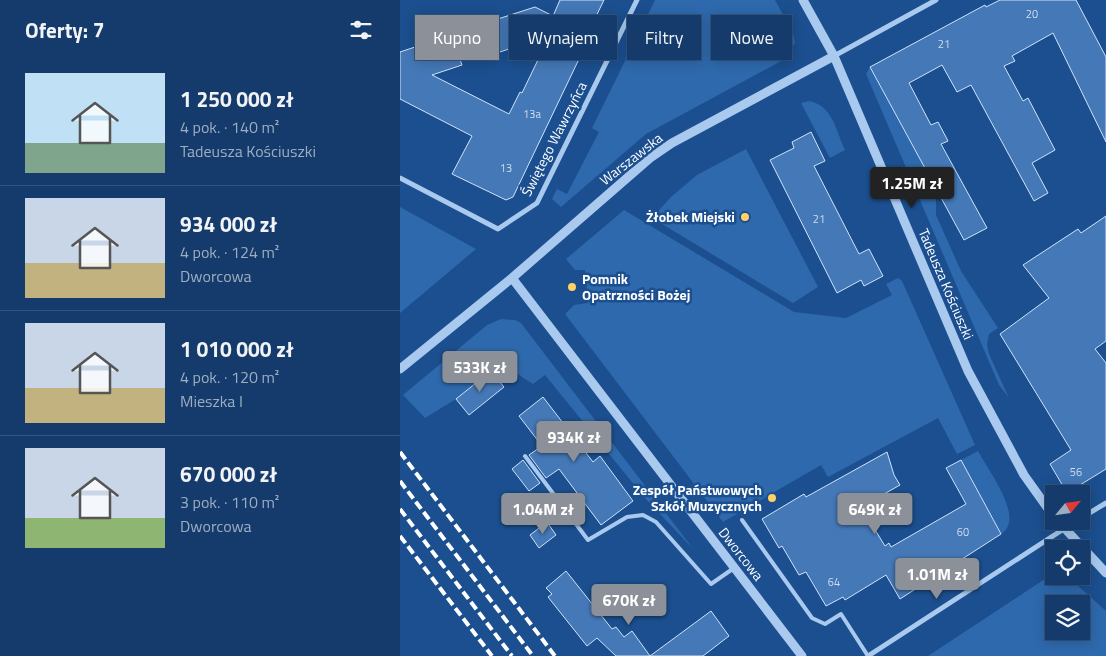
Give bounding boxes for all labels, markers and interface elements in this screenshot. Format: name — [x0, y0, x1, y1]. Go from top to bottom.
house number: 20 — [1026, 6, 1038, 22]
text: Oferty: 7 — [25, 14, 105, 46]
chip: Kupno — [415, 15, 499, 60]
chip: Wynajem — [509, 15, 617, 60]
chip: Filtry — [627, 15, 701, 60]
chip: Nowe — [711, 15, 792, 60]
icon: filters — [347, 16, 375, 44]
house number: 21 — [938, 36, 950, 52]
street label: Świętego Wawrzyńca — [516, 78, 592, 200]
text: 1 250 000 zł — [180, 83, 294, 115]
icon: home — [65, 93, 125, 153]
house number: 13a — [523, 106, 541, 122]
text: 4 pok. · 140 m² — [180, 115, 279, 139]
street label: Warszawska — [595, 127, 667, 190]
text: Tadeusza Kościuszki — [180, 139, 316, 163]
house number: 13 — [500, 160, 512, 176]
pin: 1.25M zł — [860, 166, 964, 209]
text: 1.25M zł — [881, 171, 943, 195]
place label: Żłobek Miejski — [646, 206, 735, 227]
text: 934 000 zł — [180, 208, 277, 240]
marker: Żłobek Miejski — [739, 211, 751, 223]
house number: 21 — [813, 211, 825, 227]
icon: home — [65, 218, 125, 278]
street label: Tadeusza Kościuszki — [914, 225, 979, 343]
text: 4 pok. · 124 m² — [180, 240, 279, 264]
text: Dworcowa — [180, 264, 252, 288]
place label: Pomnik Opatrzności Bożej — [582, 268, 690, 305]
marker: Pomnik Opatrzności Bożej — [566, 281, 578, 293]
text: 1 010 000 zł — [180, 333, 294, 365]
icon: home — [65, 343, 125, 403]
pin: 533K zł — [434, 350, 526, 393]
text: 533K zł — [453, 355, 507, 379]
text: 4 pok. · 120 m² — [180, 365, 279, 389]
text: Mieszka I — [180, 389, 243, 413]
pin: 934K zł — [528, 420, 620, 463]
text: 934K zł — [547, 425, 601, 449]
text: 670 000 zł — [180, 458, 277, 490]
house number: 56 — [1070, 464, 1082, 480]
icon: home — [65, 468, 125, 528]
place label: Zespół Państwowych Szkół Muzycznych — [633, 479, 762, 516]
north arrow — [1045, 485, 1090, 530]
map controls — [1045, 485, 1090, 640]
text: 3 pok. · 110 m² — [180, 490, 279, 514]
pin: 1.04M zł — [491, 492, 595, 535]
marker: Zespół Państwowych Szkół Muzycznych — [766, 492, 778, 504]
pin: 649K zł — [829, 492, 921, 535]
text: 1.04M zł — [512, 497, 574, 521]
text: 649K zł — [848, 497, 902, 521]
text: Dworcowa — [180, 514, 252, 538]
street label: Dworcowa — [714, 523, 769, 585]
house number: 60 — [957, 524, 969, 540]
button: locate — [1045, 540, 1090, 585]
pin: 1.01M zł — [885, 558, 989, 600]
text: 1.01M zł — [906, 562, 968, 586]
house number: 64 — [828, 574, 840, 590]
pin: 670K zł — [583, 584, 675, 626]
text: 670K zł — [602, 588, 656, 612]
button: layers — [1045, 595, 1090, 640]

